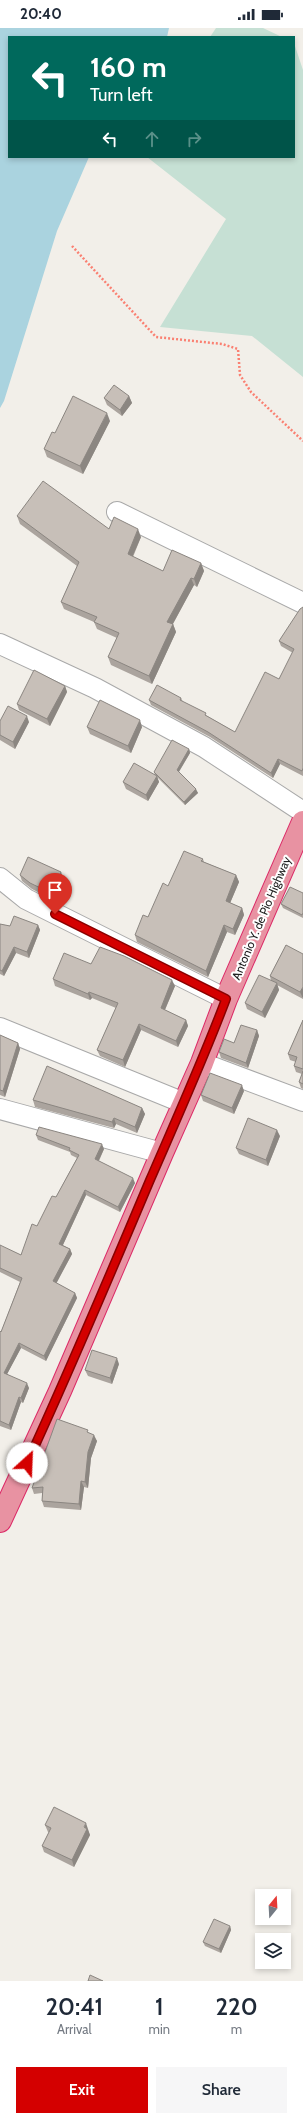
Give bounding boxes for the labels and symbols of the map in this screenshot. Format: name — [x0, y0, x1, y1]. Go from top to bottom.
street label: Antonio Y. de Pio Highway — [228, 854, 294, 982]
pin — [38, 873, 72, 914]
position arrow — [6, 1442, 48, 1484]
north arrow — [255, 1889, 291, 1925]

